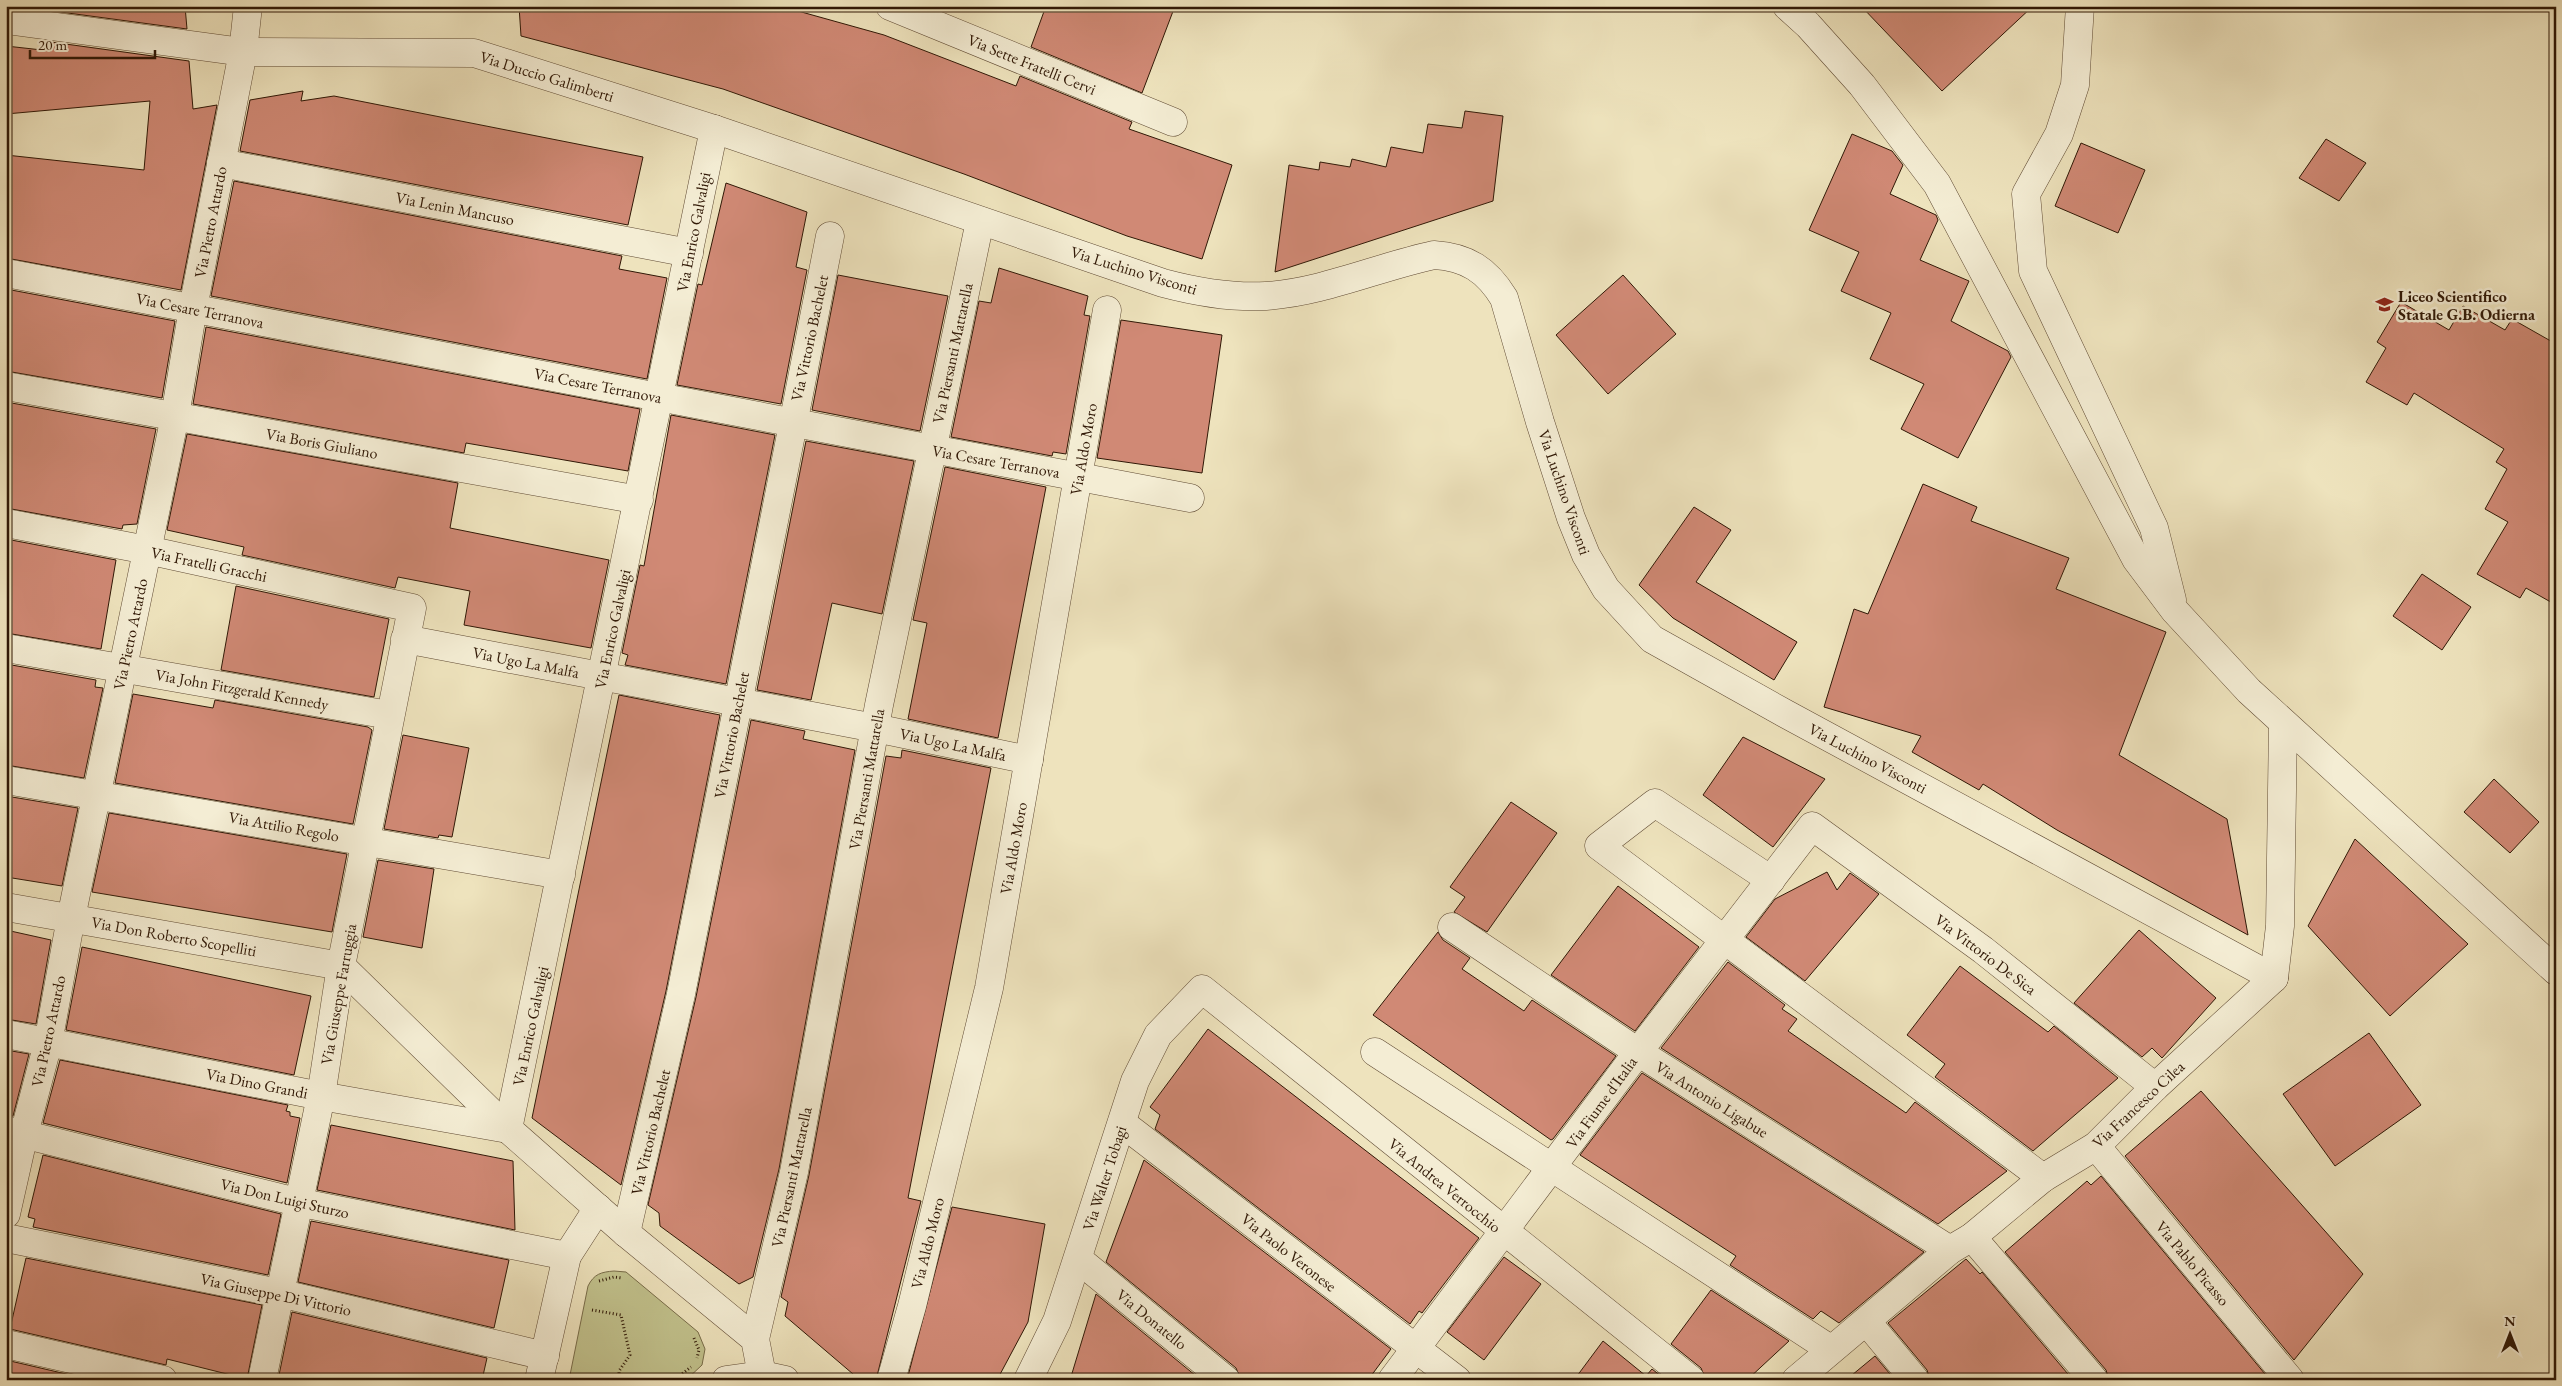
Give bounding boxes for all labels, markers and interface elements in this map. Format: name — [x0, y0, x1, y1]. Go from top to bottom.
scale bar — [30, 28, 155, 60]
street label: Via Sette Fratelli Cervi — [964, 29, 1099, 100]
text: 20 m — [38, 35, 67, 54]
street label: Via Duccio Galimberti — [477, 46, 617, 107]
street label: Via Pietro Attardo — [189, 164, 232, 280]
street label: Via Enrico Galvaligi — [672, 170, 715, 294]
street label: Via Lenin Mancuso — [394, 187, 516, 230]
street label: Via Luchino Visconti — [1068, 241, 1200, 300]
street label: Via Vittorio Bachelet — [786, 273, 833, 403]
street label: Via Piersanti Mattarella — [927, 280, 978, 425]
place label: Liceo Scientifico Statale G.B. Odierna — [2398, 286, 2536, 325]
street label: Via Cesare Terranova — [134, 288, 266, 333]
school or university icon: Liceo Scientifico Statale G.B. Odierna — [2374, 295, 2394, 315]
street label: Via Cesare Terranova — [532, 363, 664, 408]
street label: Via Aldo Moro — [1065, 401, 1102, 497]
street label: Via Boris Giuliano — [264, 423, 380, 464]
street label: Via Luchino Visconti — [1533, 427, 1596, 558]
street label: Via Cesare Terranova — [930, 440, 1062, 483]
street label: Via Fratelli Gracchi — [149, 542, 269, 587]
street label: Via Enrico Galvaligi — [590, 567, 635, 691]
street label: Via Pietro Attardo — [108, 576, 153, 692]
street label: Via Ugo La Malfa — [471, 642, 582, 683]
street label: Via John Fitzgerald Kennedy — [154, 664, 331, 715]
street label: Via Vittorio Bachelet — [709, 670, 754, 800]
street label: Via Piersanti Mattarella — [844, 706, 889, 851]
street label: Via Luchino Visconti — [1805, 718, 1931, 798]
street label: Via Ugo La Malfa — [898, 723, 1009, 766]
street label: Via Aldo Moro — [995, 800, 1032, 896]
street label: Via Attilio Regolo — [227, 806, 341, 847]
street label: Via Vittorio De Sica — [1931, 909, 2041, 1000]
street label: Via Don Roberto Scopelliti — [90, 912, 258, 961]
street label: Via Giuseppe Farruggia — [316, 921, 361, 1066]
street label: Via Enrico Galvaligi — [508, 964, 553, 1088]
street label: Via Pietro Attardo — [26, 973, 71, 1089]
street label: Via Fiume d'Italia — [1561, 1052, 1642, 1152]
street label: Via Antonio Ligabue — [1651, 1056, 1772, 1143]
street label: Via Francesco Cilea — [2088, 1056, 2189, 1153]
street label: Via Dino Grandi — [204, 1063, 310, 1104]
street label: Via Vittorio Bachelet — [626, 1067, 675, 1197]
street label: Via Piersanti Mattarella — [766, 1104, 817, 1249]
street label: Via Walter Tobagi — [1078, 1123, 1131, 1233]
street label: Via Andrea Verrocchio — [1384, 1133, 1506, 1237]
street label: Via Don Luigi Sturzo — [218, 1173, 351, 1224]
street label: Via Aldo Moro — [906, 1195, 949, 1291]
street label: Via Paolo Veronese — [1237, 1208, 1341, 1296]
street label: Via Pablo Picasso — [2151, 1216, 2234, 1310]
street label: Via Giuseppe Di Vittorio — [198, 1268, 354, 1321]
street label: Via Donatello — [1112, 1284, 1192, 1355]
north arrow — [2484, 1308, 2534, 1358]
text: N — [2504, 1312, 2516, 1330]

